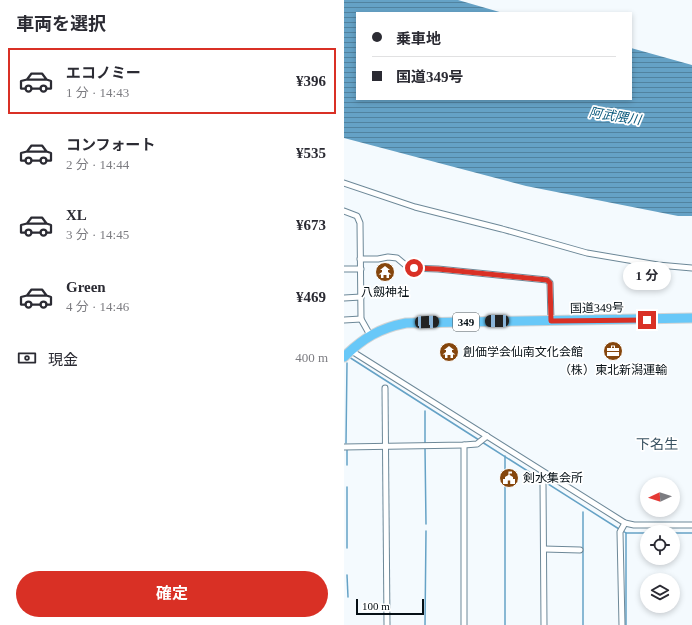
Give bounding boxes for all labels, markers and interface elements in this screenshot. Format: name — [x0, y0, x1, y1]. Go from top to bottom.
text: 車両を選択 — [16, 14, 106, 34]
text: 乗車地 — [396, 31, 441, 47]
icon: car — [18, 63, 54, 99]
text: エコノミー — [66, 65, 141, 81]
text: 国道349号 — [396, 69, 464, 85]
text: ¥396 — [296, 73, 326, 89]
text: 1 分 · 14:43 — [66, 85, 129, 100]
water label: 阿武隈川 — [588, 105, 644, 128]
icon: car — [18, 135, 54, 171]
text: コンフォート — [66, 137, 156, 153]
text: ¥535 — [296, 145, 326, 161]
text: 2 分 · 14:44 — [66, 157, 129, 172]
icon: car — [18, 207, 54, 243]
text: XL — [66, 207, 87, 223]
text: ¥673 — [296, 217, 326, 233]
text: 3 分 · 14:45 — [66, 227, 129, 242]
route start — [405, 259, 423, 277]
temple icon: 八劔神社 — [374, 261, 396, 283]
callout: 1 分 — [623, 262, 671, 290]
text: 1 分 — [636, 268, 658, 283]
icon: car — [18, 279, 54, 315]
text: Green — [66, 279, 106, 295]
place label: 八劔神社 — [361, 285, 409, 299]
text: ¥469 — [296, 289, 326, 305]
text: 4 分 · 14:46 — [66, 299, 129, 314]
street label: 国道349号 — [570, 301, 624, 315]
route end — [638, 311, 656, 329]
road number: 349 — [453, 313, 479, 331]
car — [485, 315, 509, 327]
car — [415, 316, 439, 328]
office icon: （株）東北新潟運輸 — [602, 340, 624, 362]
temple icon: 創価学会仙南文化会館 — [438, 341, 460, 363]
place label: 創価学会仙南文化会館 — [463, 345, 583, 359]
icon: cash — [16, 347, 38, 369]
text: 400 m — [295, 350, 328, 365]
text: 現金 — [48, 352, 78, 368]
place label: （株）東北新潟運輸 — [559, 363, 667, 377]
district label: 下名生 — [636, 437, 678, 452]
public building icon: 剣水集会所 — [498, 467, 520, 489]
place label: 剣水集会所 — [523, 471, 583, 485]
north arrow — [640, 477, 680, 517]
map controls — [640, 477, 680, 613]
button: locate — [640, 525, 680, 565]
button: 確定 — [16, 571, 328, 617]
button: layers — [640, 573, 680, 613]
scale bar — [356, 597, 424, 616]
text: 100 m — [362, 600, 390, 612]

